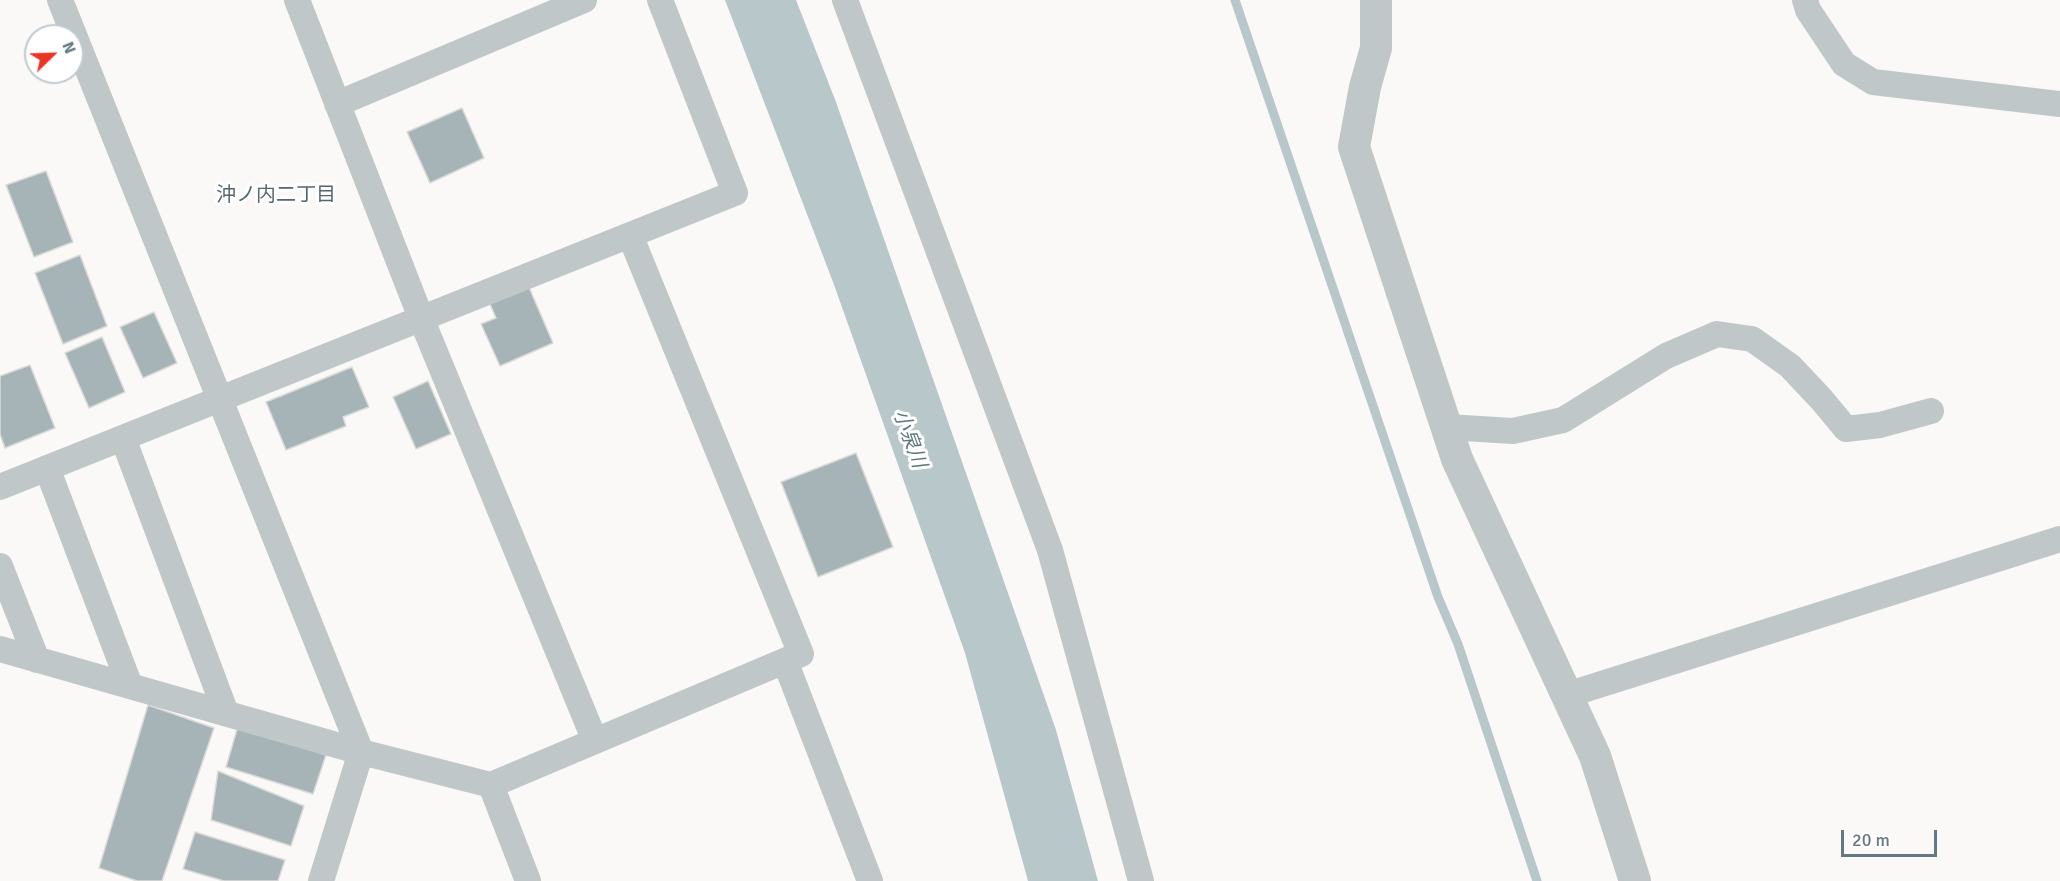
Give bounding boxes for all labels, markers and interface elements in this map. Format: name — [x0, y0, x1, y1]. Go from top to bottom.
north arrow — [24, 24, 84, 84]
text: N — [57, 39, 80, 57]
district label: 沖ノ内二丁目 — [216, 184, 336, 208]
water label: 小泉川 — [887, 407, 931, 471]
scale bar — [1844, 818, 1940, 856]
text: 20 m — [1852, 829, 1890, 851]

